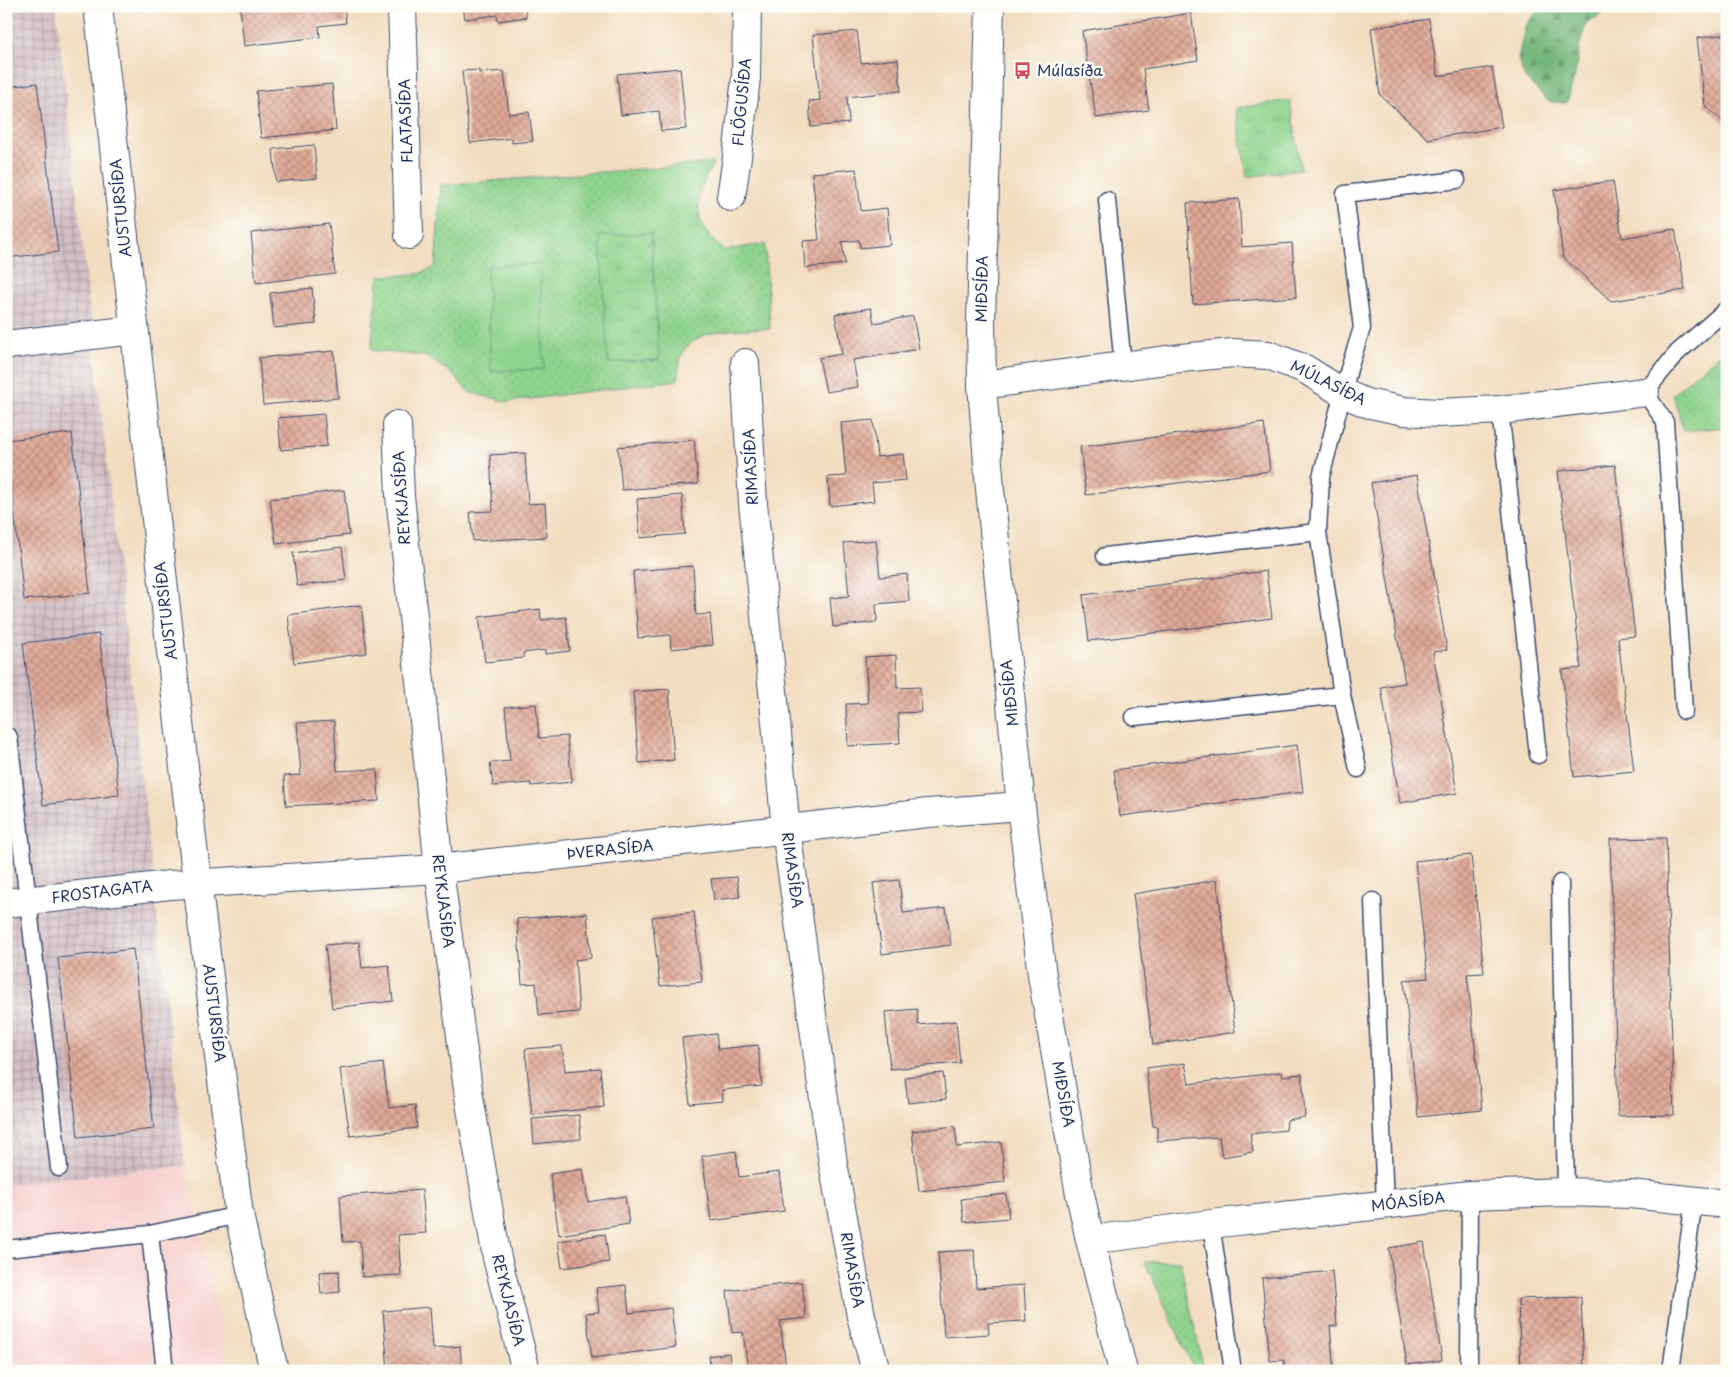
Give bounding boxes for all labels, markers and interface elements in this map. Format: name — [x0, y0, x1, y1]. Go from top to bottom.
street label: FLÖGUSÍÐA — [725, 57, 756, 147]
place label: Múlasíða — [1037, 58, 1103, 81]
bus stop icon: Múlasíða — [1013, 61, 1033, 81]
street label: FLATASÍÐA — [392, 78, 417, 164]
street label: AUSTURSÍÐA — [103, 158, 136, 259]
street label: MIÐSÍÐA — [968, 255, 993, 323]
street label: MÚLASÍÐA — [1287, 353, 1371, 410]
street label: RIMASÍÐA — [736, 428, 763, 506]
street label: REYKJASÍÐA — [386, 450, 415, 546]
street label: AUSTURSÍÐA — [147, 560, 182, 662]
street label: MIÐSÍÐA — [994, 659, 1023, 728]
street label: RIMASÍÐA — [777, 830, 810, 910]
street label: ÞVERASÍÐA — [565, 832, 655, 865]
street label: REYKJASÍÐA — [427, 853, 462, 949]
street label: FROSTAGATA — [50, 873, 153, 908]
street label: AUSTURSÍÐA — [198, 962, 233, 1064]
street label: MIÐSÍÐA — [1047, 1059, 1082, 1129]
street label: MÓASÍÐA — [1370, 1185, 1446, 1216]
street label: RIMASÍÐA — [835, 1230, 871, 1310]
street label: REYKJASÍÐA — [487, 1251, 532, 1348]

